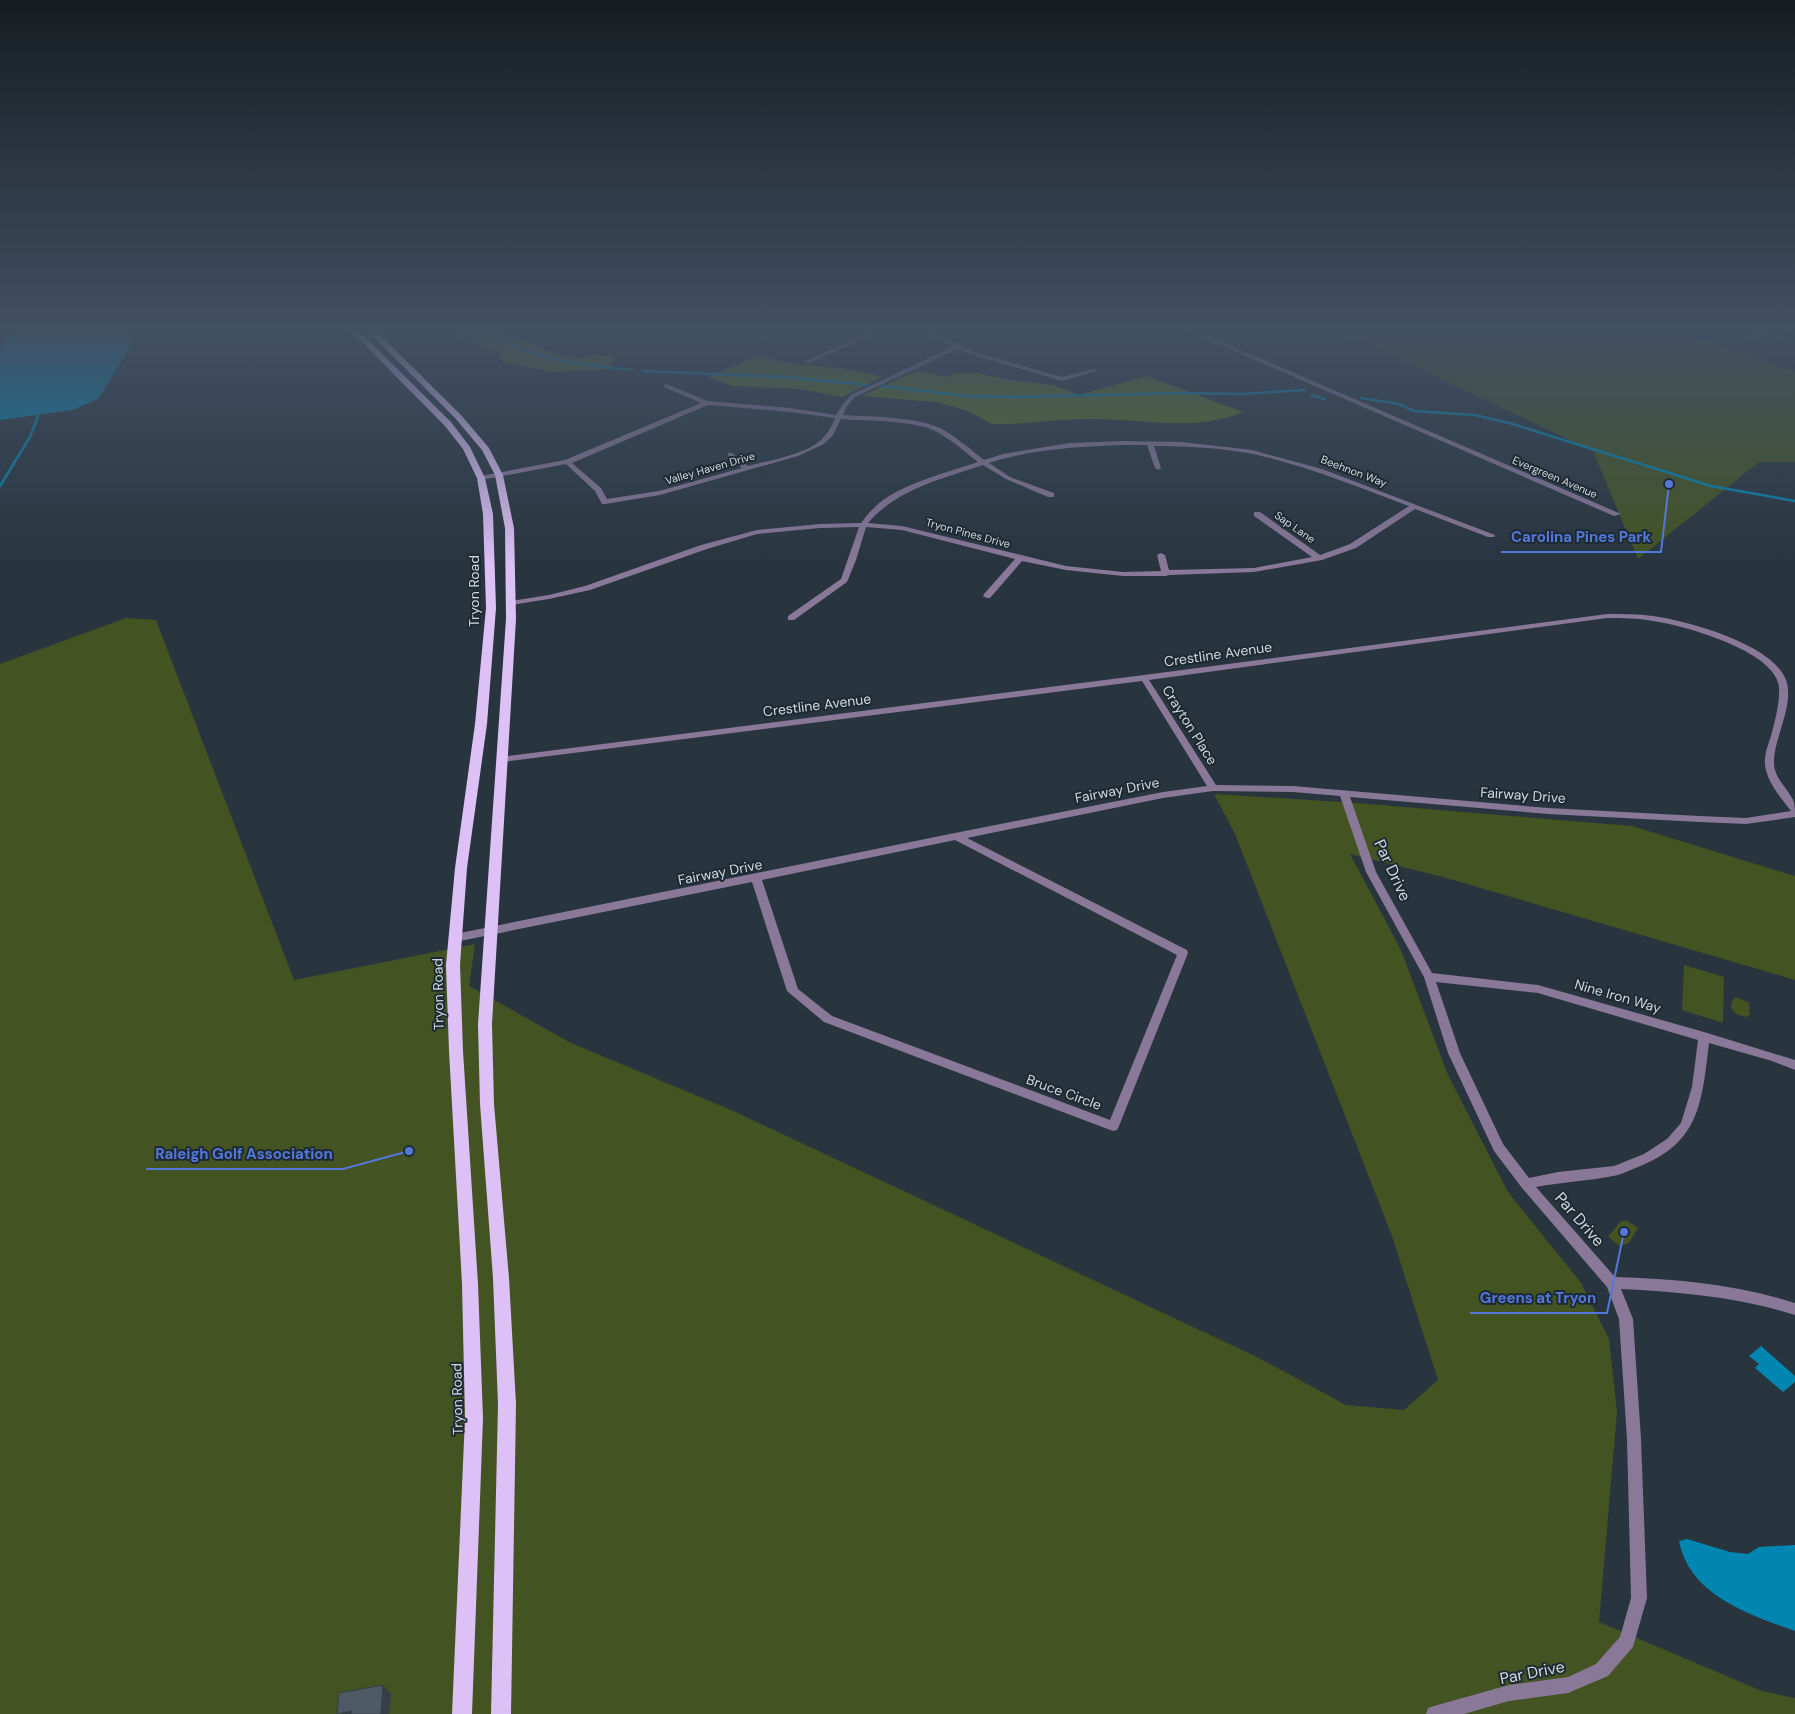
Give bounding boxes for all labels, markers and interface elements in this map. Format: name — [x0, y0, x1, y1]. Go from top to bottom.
street label: Valley Haven Drive — [663, 448, 757, 488]
street label: Beehnon Way — [1319, 452, 1389, 490]
street label: Evergreen Avenue — [1510, 453, 1600, 501]
street label: Sap Lane — [1272, 508, 1318, 546]
street label: Tryon Pines Drive — [924, 515, 1012, 551]
callout: Carolina Pines Park — [1501, 522, 1661, 552]
text: Carolina Pines Park — [1511, 527, 1651, 547]
street label: Tryon Road — [465, 555, 483, 627]
street label: Crestline Avenue — [1163, 638, 1273, 670]
street label: Crayton Place — [1158, 682, 1222, 768]
street label: Crestline Avenue — [762, 689, 872, 721]
street label: Fairway Drive — [1073, 773, 1161, 807]
street label: Fairway Drive — [1480, 783, 1566, 807]
street label: Par Drive — [1369, 836, 1416, 904]
street label: Fairway Drive — [676, 855, 764, 889]
street label: Tryon Road — [428, 958, 448, 1030]
street label: Nine Iron Way — [1573, 975, 1663, 1017]
street label: Bruce Circle — [1024, 1070, 1104, 1114]
callout: Raleigh Golf Association — [146, 1139, 343, 1169]
text: Raleigh Golf Association — [155, 1144, 333, 1164]
street label: Par Drive — [1550, 1188, 1609, 1251]
callout: Greens at Tryon — [1470, 1283, 1607, 1313]
text: Greens at Tryon — [1480, 1288, 1596, 1308]
street label: Tryon Road — [447, 1363, 467, 1435]
street label: Par Drive — [1498, 1656, 1566, 1689]

